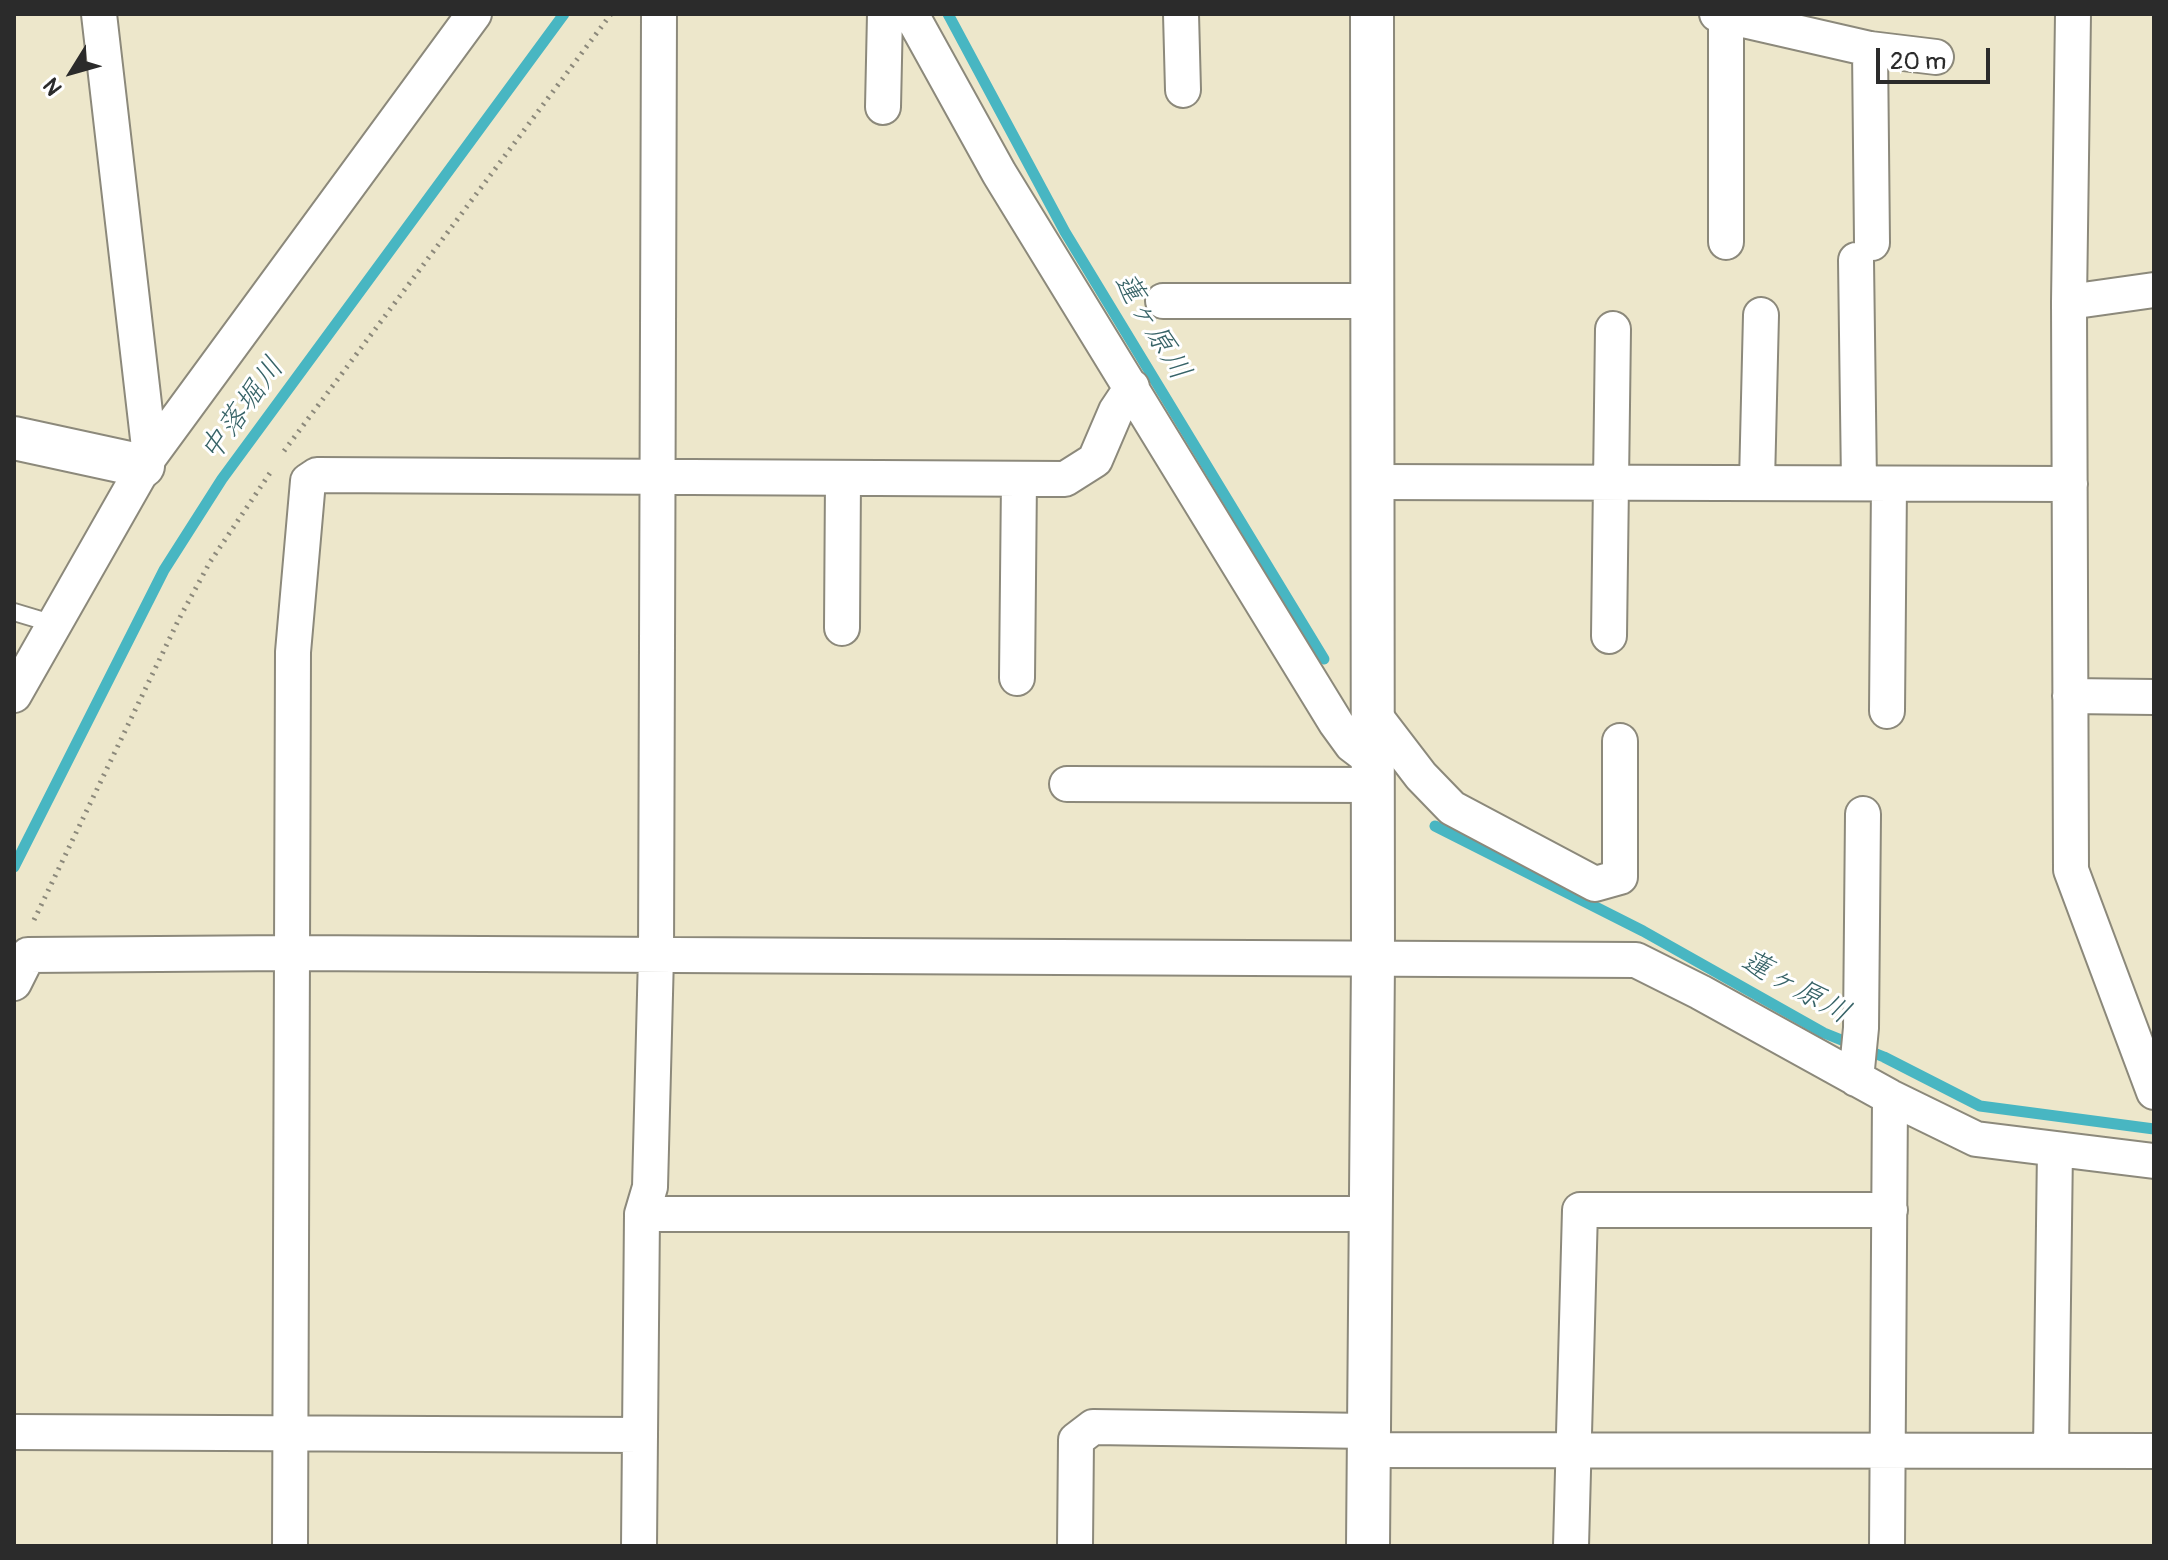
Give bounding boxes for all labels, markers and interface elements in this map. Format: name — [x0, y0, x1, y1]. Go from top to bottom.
north arrow — [32, 32, 112, 112]
scale bar — [1880, 32, 1994, 82]
text: 20 m — [1890, 47, 1946, 76]
text: N — [37, 72, 68, 101]
water label: 蓮ヶ原川 — [1105, 266, 1197, 388]
water label: 中落堀川 — [193, 351, 293, 469]
water label: 蓮ヶ原川 — [1734, 943, 1856, 1033]

